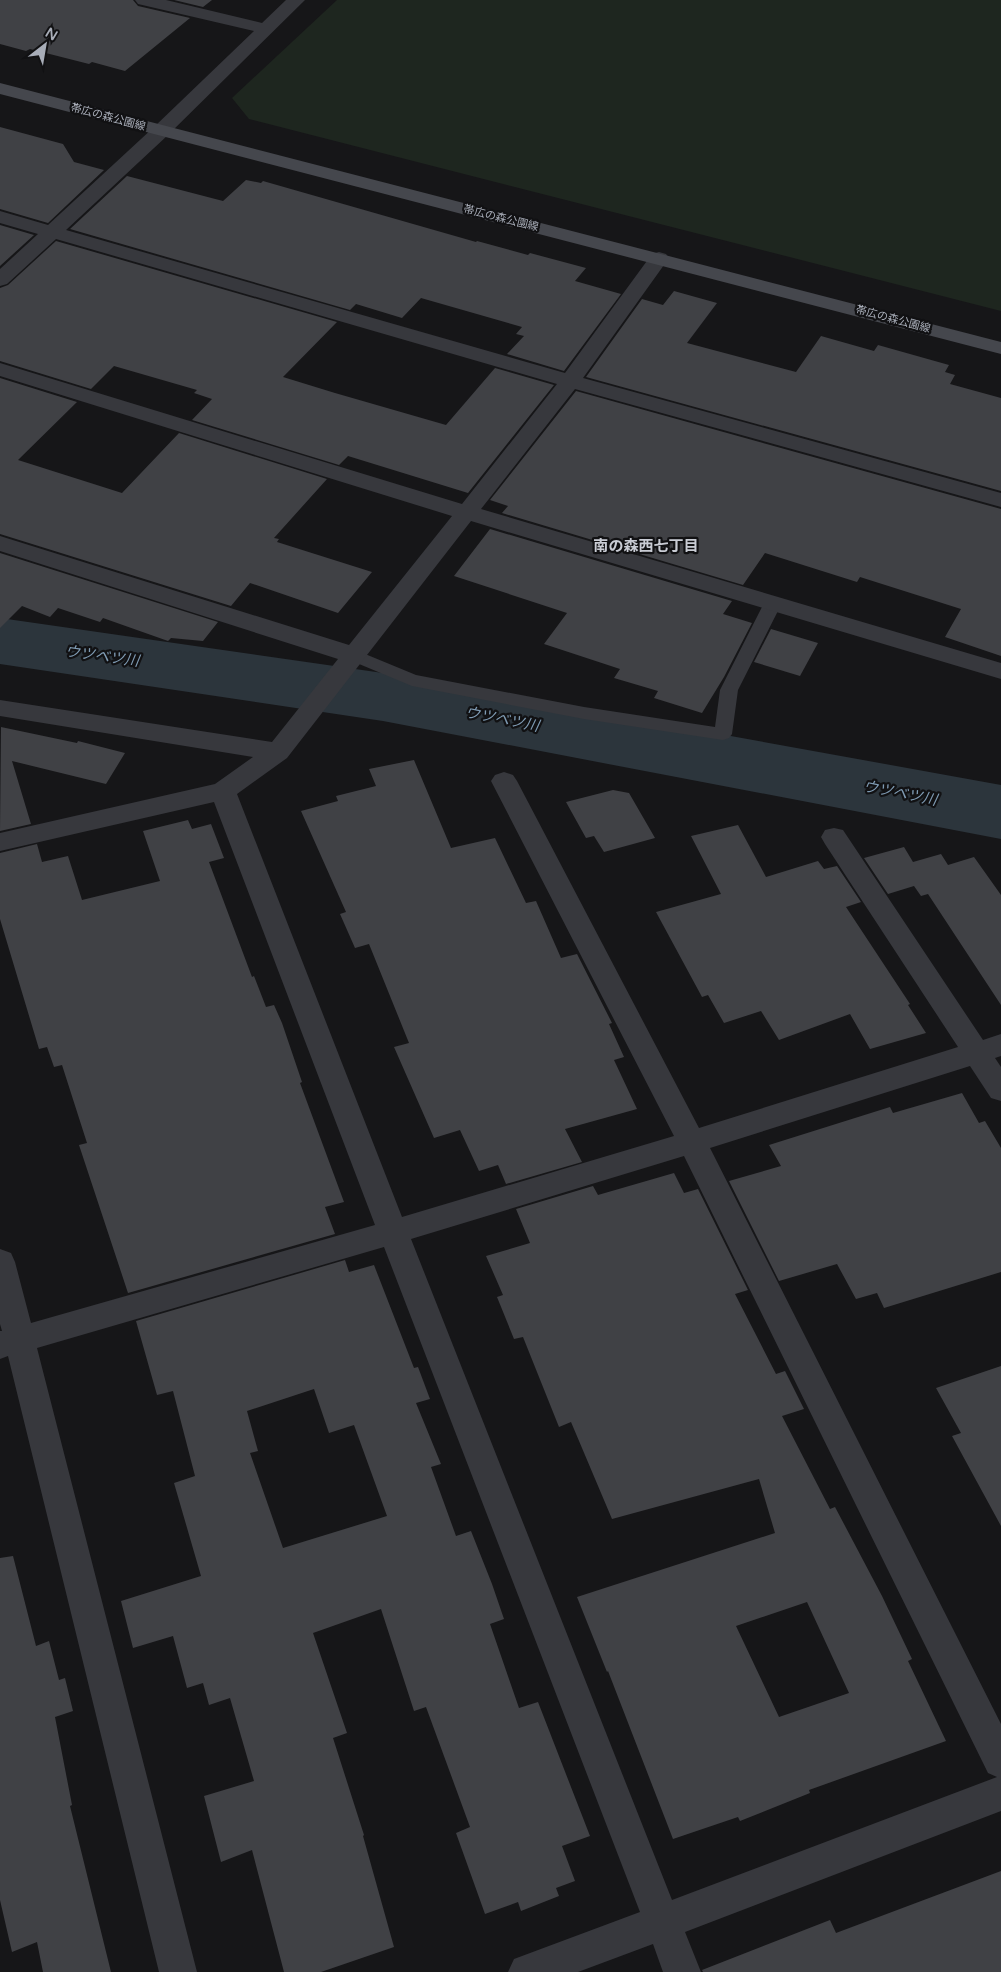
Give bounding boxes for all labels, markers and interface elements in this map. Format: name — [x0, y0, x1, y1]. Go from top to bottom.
north arrow — [20, 20, 70, 70]
text: N — [42, 24, 61, 44]
street label: 帯広の森公園線 — [69, 101, 147, 133]
street label: 帯広の森公園線 — [462, 202, 540, 234]
street label: 帯広の森公園線 — [854, 303, 932, 335]
district label: 南の森西七丁目 — [593, 537, 699, 555]
water label: ウツベツ川 — [64, 642, 142, 670]
water label: ウツベツ川 — [463, 703, 542, 735]
water label: ウツベツ川 — [861, 777, 940, 809]

